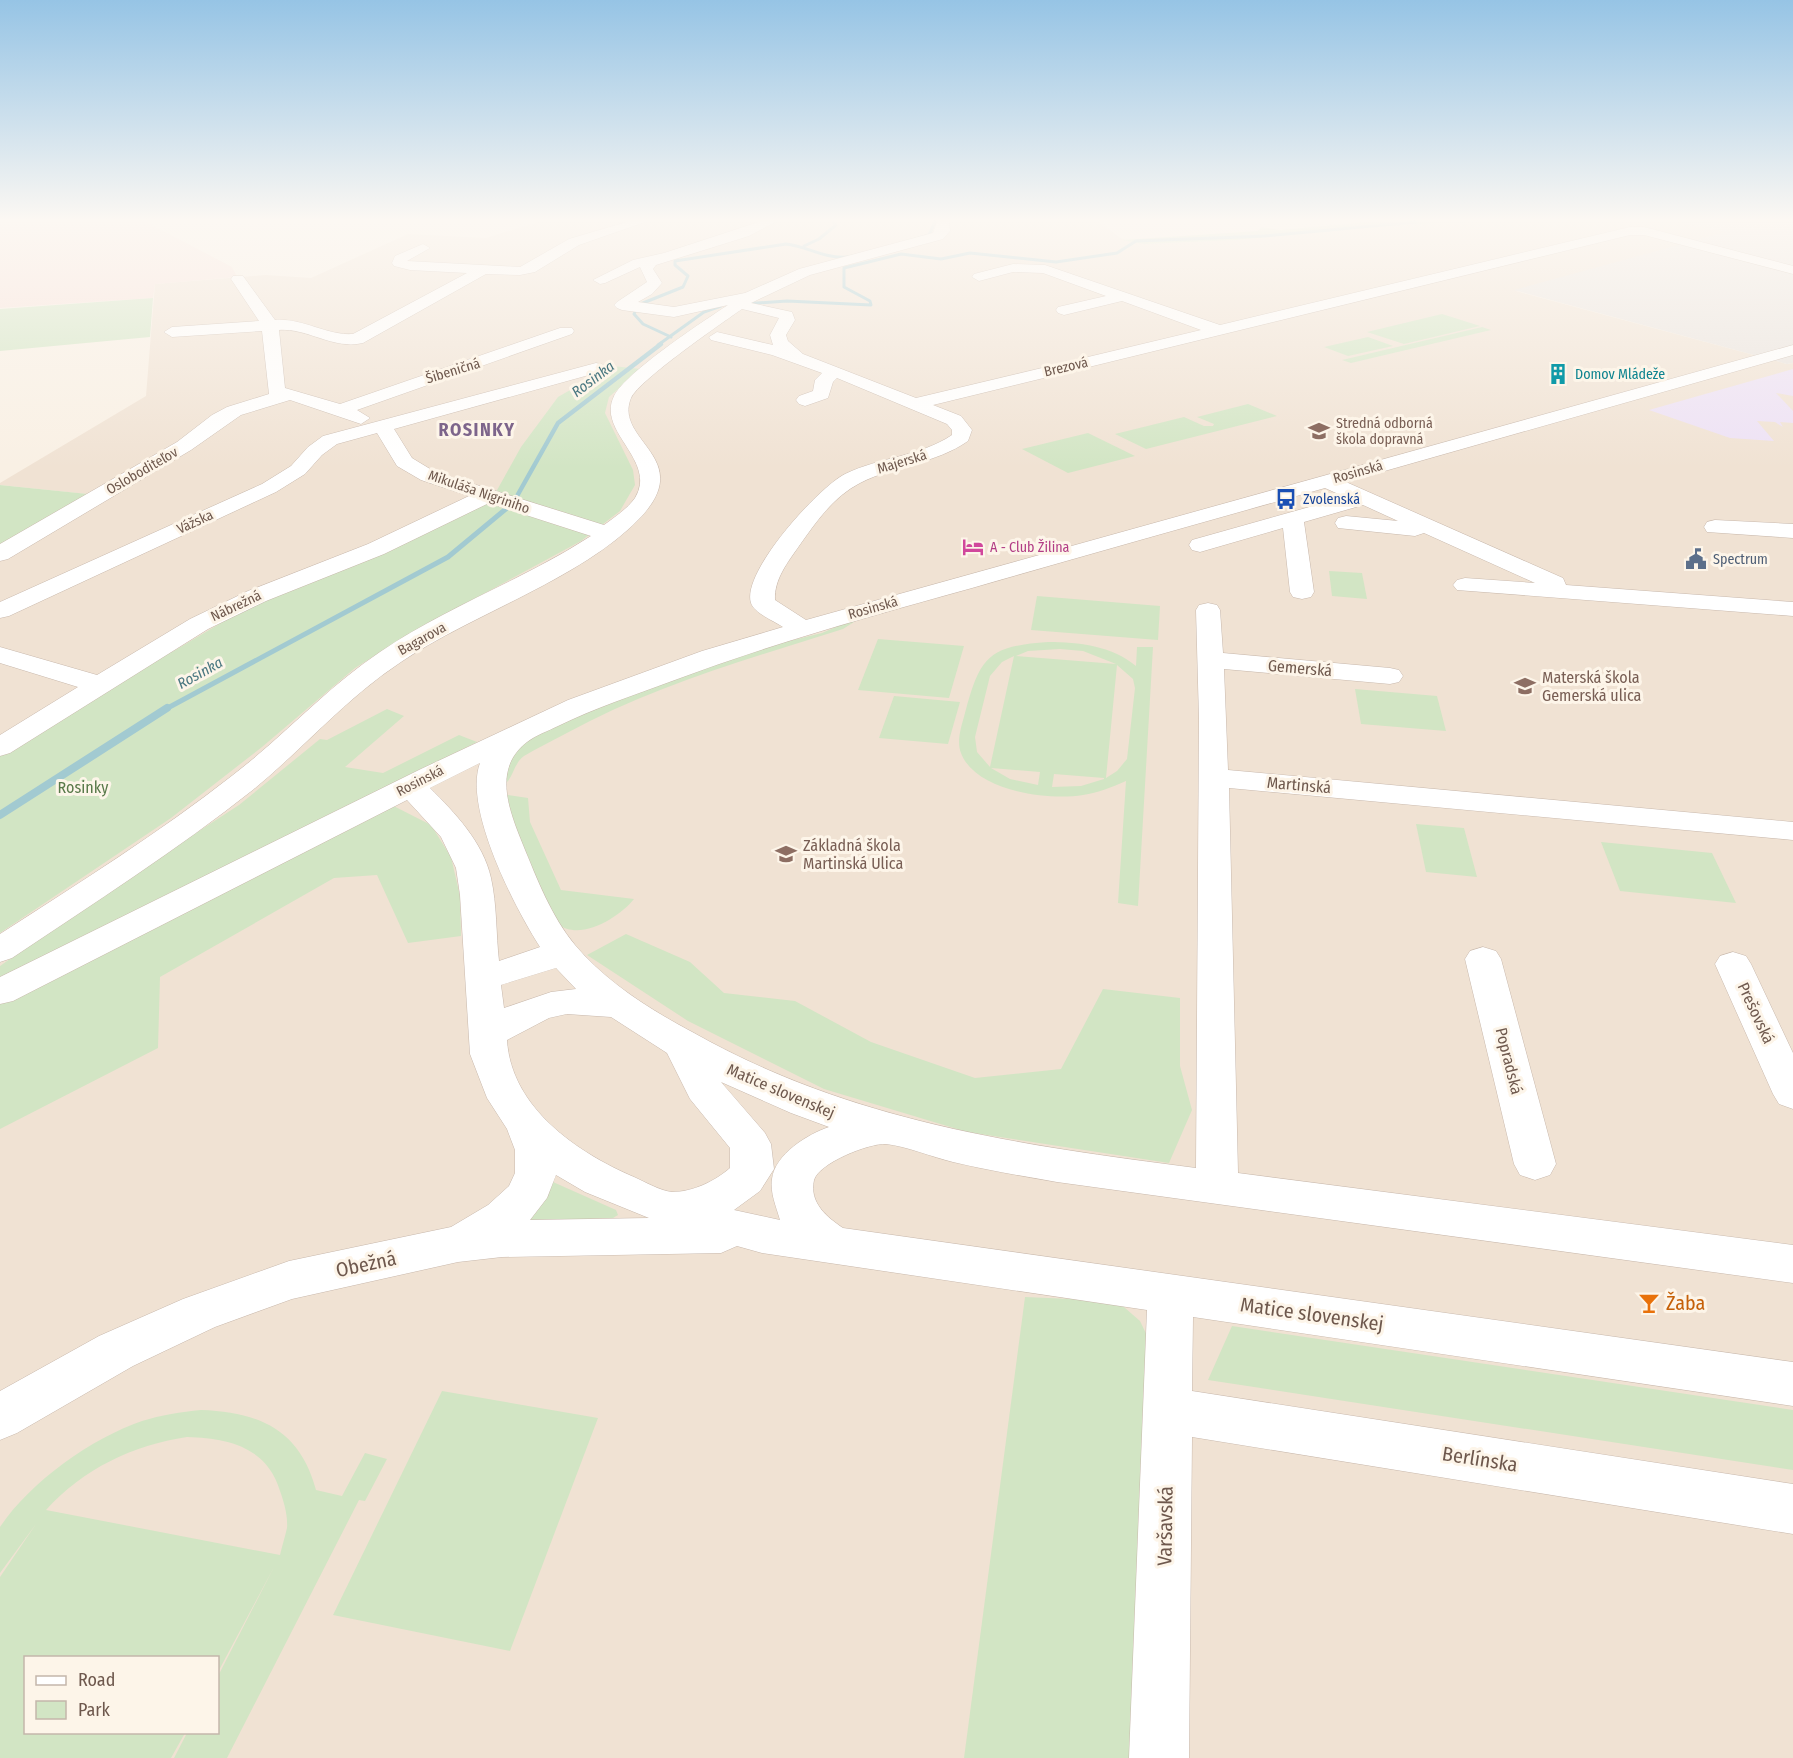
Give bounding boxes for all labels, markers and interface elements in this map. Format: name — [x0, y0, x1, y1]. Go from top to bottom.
street label: Šibeničná — [423, 354, 482, 387]
street label: Brezová — [1042, 354, 1090, 380]
water label: Rosinka — [568, 357, 618, 401]
building icon: Domov Mládeže — [1546, 362, 1570, 386]
place label: Domov Mládeže — [1575, 366, 1665, 383]
place label: Stredná odborná škola dopravná — [1336, 415, 1433, 448]
district label: ROSINKY — [439, 419, 515, 441]
school or university icon: Stredná odborná škola dopravná — [1307, 419, 1331, 443]
street label: Osloboditeľov — [103, 443, 181, 498]
street label: Majerská — [875, 446, 929, 478]
street label: Rosinská — [1331, 457, 1385, 487]
street label: Mikuláša Nigriniho — [426, 467, 532, 517]
bus stop icon: Zvolenská — [1274, 487, 1298, 511]
place label: Zvolenská — [1303, 491, 1360, 508]
street label: Vážska — [174, 506, 216, 538]
hotel icon: A - Club Žilina — [961, 535, 985, 559]
place label: A - Club Žilina — [990, 538, 1070, 556]
public building icon: Spectrum — [1684, 547, 1708, 571]
place label: Spectrum — [1713, 551, 1768, 568]
street label: Nábrežná — [208, 587, 264, 625]
street label: Rosinská — [846, 593, 900, 623]
street label: Bagarova — [395, 619, 449, 659]
water label: Rosinka — [174, 653, 226, 693]
street label: Gemerská — [1267, 656, 1333, 680]
place label: Materská škola Gemerská ulica — [1542, 668, 1642, 705]
school or university icon: Materská škola Gemerská ulica — [1513, 674, 1537, 698]
street label: Rosinská — [393, 762, 447, 800]
street label: Martinská — [1266, 773, 1332, 797]
park label: Rosinky — [58, 778, 109, 797]
place label: Základná škola Martinská Ulica — [803, 836, 903, 873]
school or university icon: Základná škola Martinská Ulica — [774, 842, 798, 866]
street label: Prešovská — [1734, 979, 1778, 1047]
street label: Popradská — [1492, 1026, 1527, 1097]
street label: Matice slovenskej — [724, 1060, 838, 1122]
street label: Obežná — [334, 1246, 398, 1282]
bar icon: Žaba — [1637, 1291, 1661, 1315]
place label: Žaba — [1666, 1291, 1705, 1315]
street label: Matice slovenskej — [1239, 1292, 1385, 1336]
street label: Berlínska — [1441, 1441, 1519, 1477]
street label: Varšavská — [1152, 1486, 1178, 1566]
legend — [24, 1656, 219, 1734]
text: Road — [78, 1669, 115, 1691]
text: Park — [78, 1699, 111, 1721]

